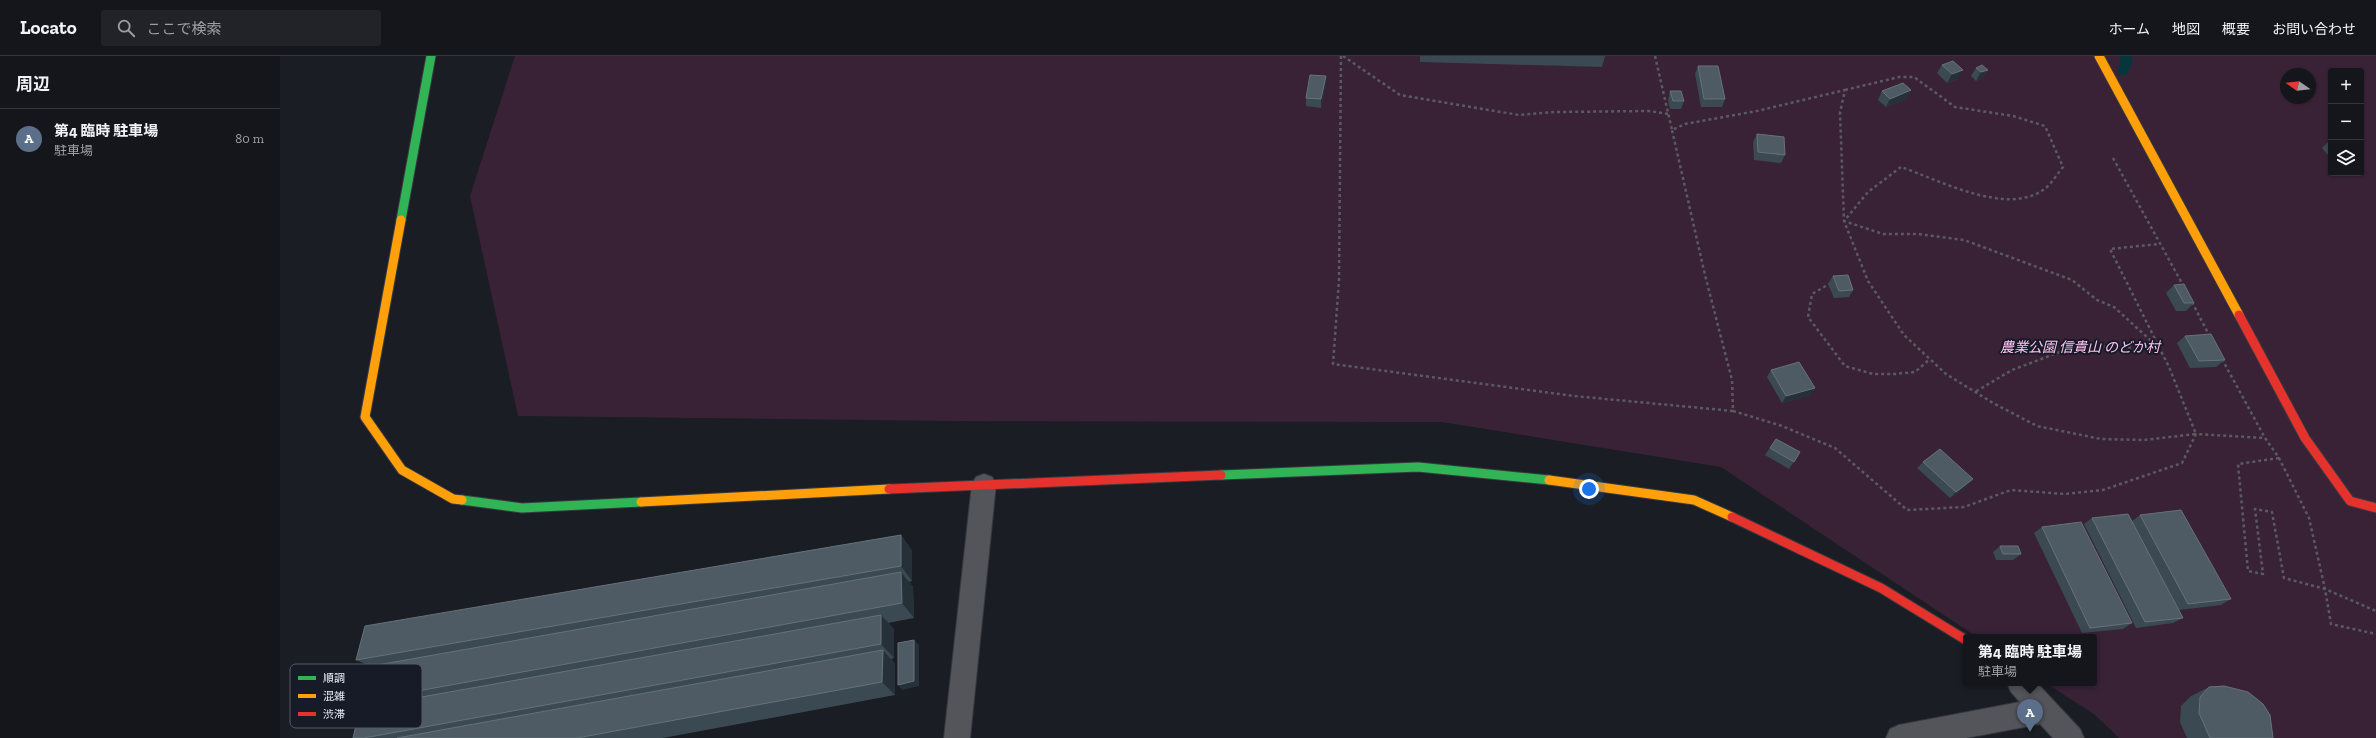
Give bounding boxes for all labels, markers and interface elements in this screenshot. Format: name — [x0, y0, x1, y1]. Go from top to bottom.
search box — [101, 10, 381, 46]
text: Locato — [20, 16, 77, 39]
icon: search — [115, 17, 137, 39]
text: ここで検索 — [147, 20, 222, 38]
text: ホーム — [2108, 21, 2150, 38]
text: 地図 — [2172, 21, 2200, 38]
text: 概要 — [2222, 21, 2250, 38]
text: お問い合わせ — [2272, 21, 2356, 38]
north arrow — [2280, 68, 2316, 104]
map controls — [2328, 68, 2364, 176]
button: + — [2328, 68, 2364, 104]
text: 周辺 — [16, 74, 50, 94]
button: − — [2328, 104, 2364, 140]
text: 第4 臨時 駐車場 — [54, 122, 158, 140]
text: A — [25, 131, 33, 146]
text: 80 m — [235, 131, 264, 146]
button: layers — [2328, 140, 2364, 176]
text: 駐車場 — [54, 143, 93, 158]
park label: 農業公園 信貴山 のどか村 — [2000, 339, 2162, 356]
your location — [1579, 479, 1599, 499]
popup — [1963, 634, 2097, 686]
text: 第4 臨時 駐車場 — [1978, 643, 2082, 661]
legend — [290, 664, 422, 728]
text: 駐車場 — [1978, 664, 2017, 679]
text: 順調 — [323, 672, 345, 685]
text: 混雑 — [323, 690, 345, 703]
pin: A — [2017, 699, 2043, 732]
text: 渋滞 — [323, 708, 345, 721]

